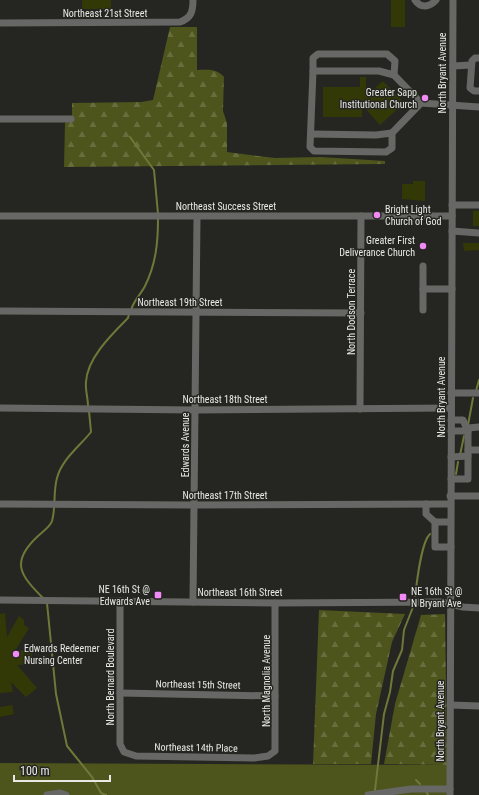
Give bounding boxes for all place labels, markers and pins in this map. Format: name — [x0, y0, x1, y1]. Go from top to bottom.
place label: Greater Sapp Institutional Church — [340, 87, 417, 110]
marker: Greater Sapp Institutional Church — [420, 93, 430, 103]
place label: Bright Light Church of God — [385, 204, 441, 227]
marker: Bright Light Church of God — [372, 210, 382, 220]
place label: Greater First Deliverance Church — [339, 235, 415, 258]
marker: Greater First Deliverance Church — [418, 241, 428, 251]
place label: NE 16th St @ Edwards Ave — [98, 584, 150, 607]
place label: NE 16th St @ N Bryant Ave — [411, 586, 463, 609]
marker: NE 16th St @ Edwards Ave — [153, 590, 163, 600]
marker: NE 16th St @ N Bryant Ave — [398, 592, 408, 602]
place label: Edwards Redeemer Nursing Center — [24, 643, 100, 666]
marker: Edwards Redeemer Nursing Center — [11, 649, 21, 659]

